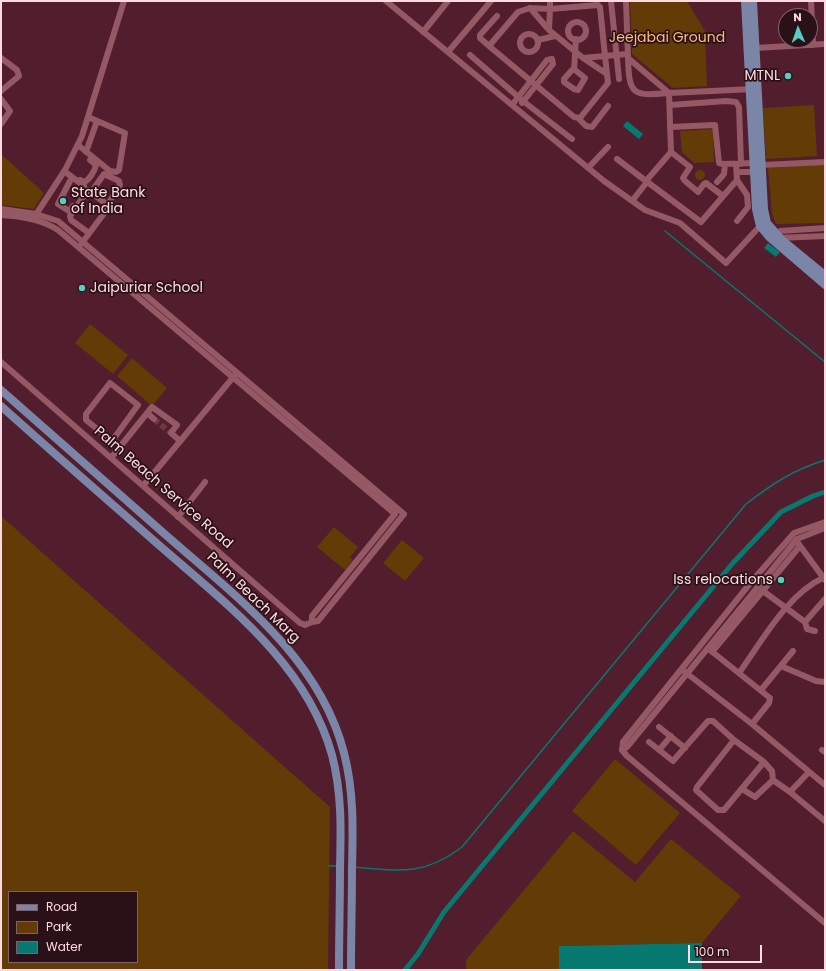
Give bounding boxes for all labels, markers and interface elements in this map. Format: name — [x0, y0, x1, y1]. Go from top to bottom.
north arrow — [778, 8, 818, 48]
text: N — [793, 9, 802, 25]
park label: Jeejabai Ground — [609, 30, 725, 46]
place label: MTNL — [744, 68, 780, 84]
marker: MTNL — [783, 71, 793, 81]
place label: State Bank of India — [71, 185, 146, 218]
marker: State Bank of India — [58, 196, 68, 206]
place label: Jaipuriar School — [90, 280, 203, 296]
marker: Jaipuriar School — [77, 283, 87, 293]
street label: Palm Beach Service Road — [90, 423, 236, 553]
street label: Palm Beach Marg — [203, 549, 303, 647]
place label: Iss relocations — [673, 572, 773, 588]
marker: Iss relocations — [776, 575, 786, 585]
legend — [8, 891, 138, 963]
text: Road — [46, 898, 77, 915]
text: Park — [46, 918, 72, 935]
scale bar — [690, 937, 764, 963]
text: Water — [46, 938, 82, 955]
text: 100 m — [695, 943, 729, 960]

